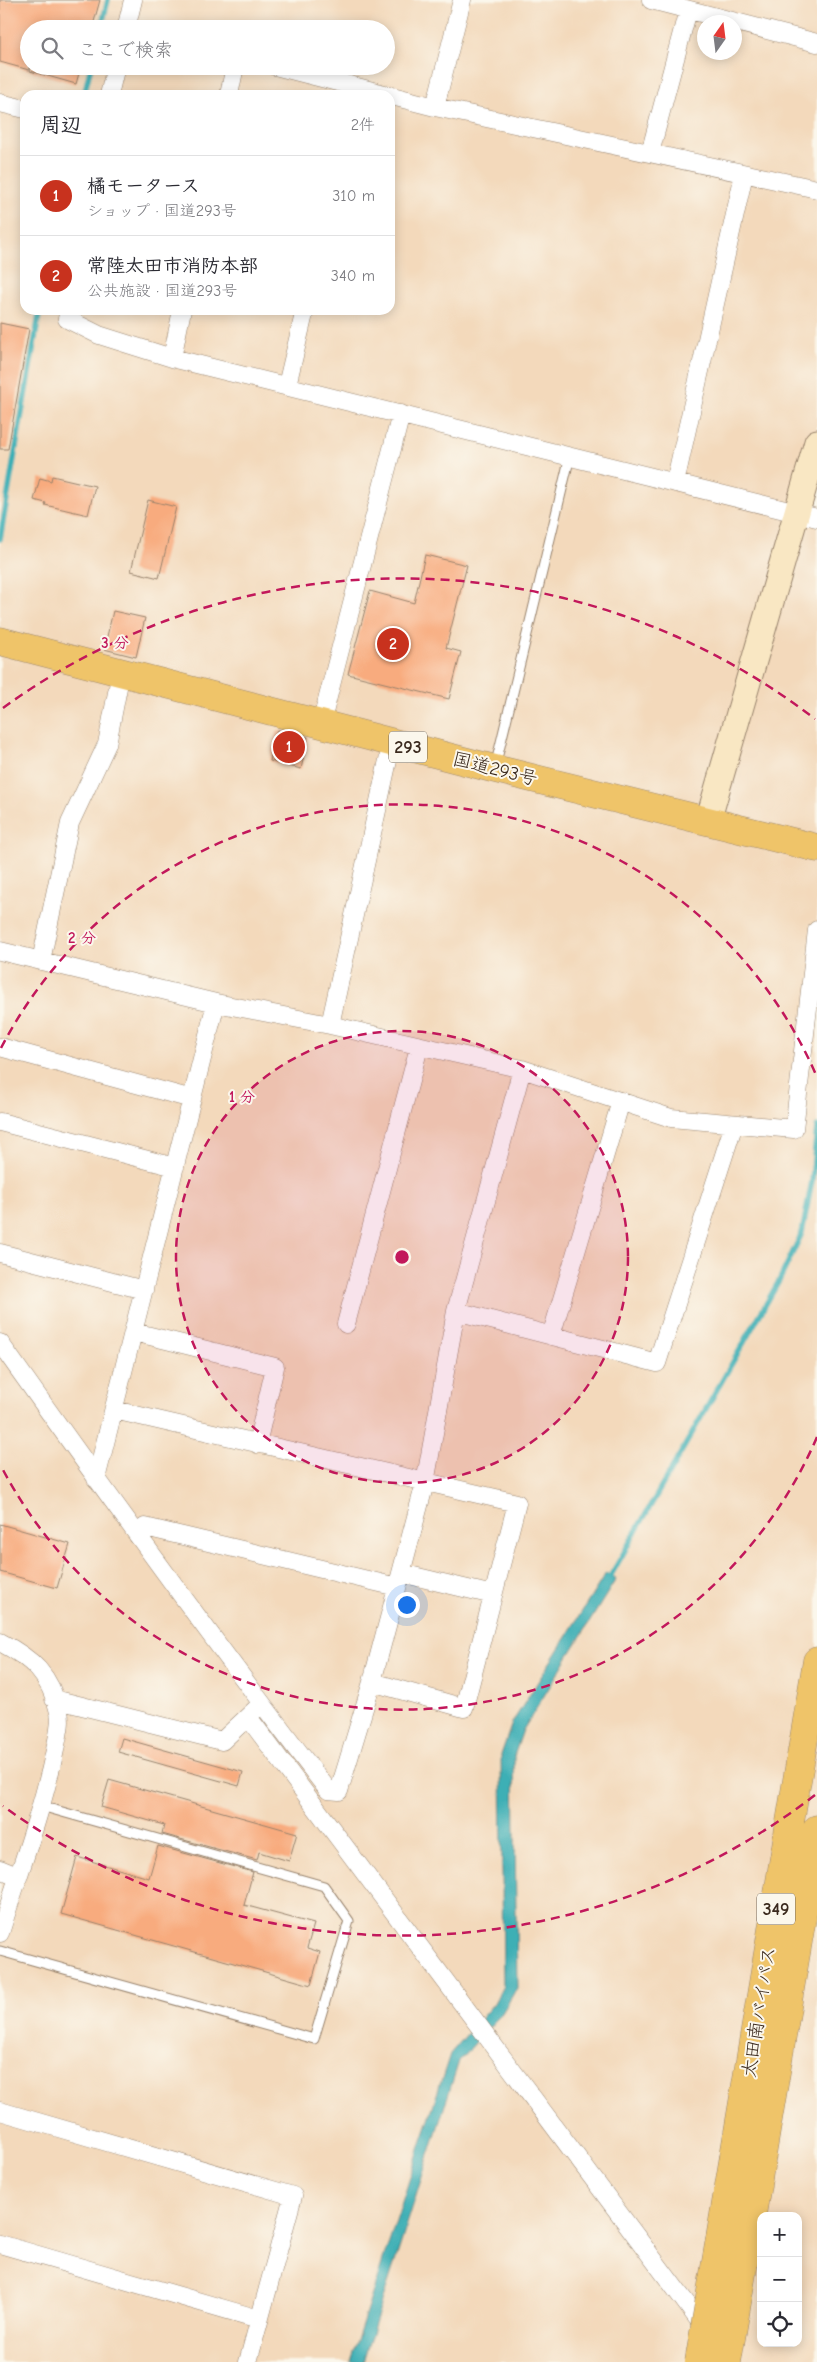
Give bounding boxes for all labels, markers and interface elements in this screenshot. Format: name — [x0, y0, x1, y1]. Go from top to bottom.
north arrow — [697, 15, 742, 60]
search box — [20, 20, 395, 75]
icon: search — [38, 34, 66, 62]
text: ここで検索 — [78, 39, 173, 61]
text: 周辺 — [40, 113, 82, 137]
text: 2件 — [351, 116, 375, 134]
text: 橘モータース — [87, 175, 200, 197]
text: 1 — [53, 187, 59, 205]
text: 310 m — [332, 187, 375, 205]
text: ショップ · 国道293号 — [87, 202, 237, 220]
text: 常陸太田市消防本部 — [87, 255, 258, 277]
text: 2 — [52, 267, 60, 285]
text: 340 m — [331, 267, 375, 285]
text: 公共施設 · 国道293号 — [87, 282, 237, 300]
pin: 2 — [377, 625, 409, 663]
text: 3 分 — [101, 634, 129, 652]
pin: 1 — [273, 728, 305, 766]
road number: 293 — [389, 732, 427, 762]
street label: 国道293号 — [450, 748, 540, 790]
text: 2 分 — [68, 929, 96, 947]
text: 1 分 — [229, 1088, 255, 1106]
centre of rings — [393, 1248, 411, 1266]
your location — [394, 1592, 420, 1618]
road number: 349 — [757, 1894, 795, 1925]
street label: 太田南バイパス — [738, 1945, 780, 2079]
map controls — [757, 2212, 802, 2347]
button: + — [757, 2212, 802, 2257]
button: − — [757, 2257, 802, 2302]
button: locate — [757, 2302, 802, 2347]

